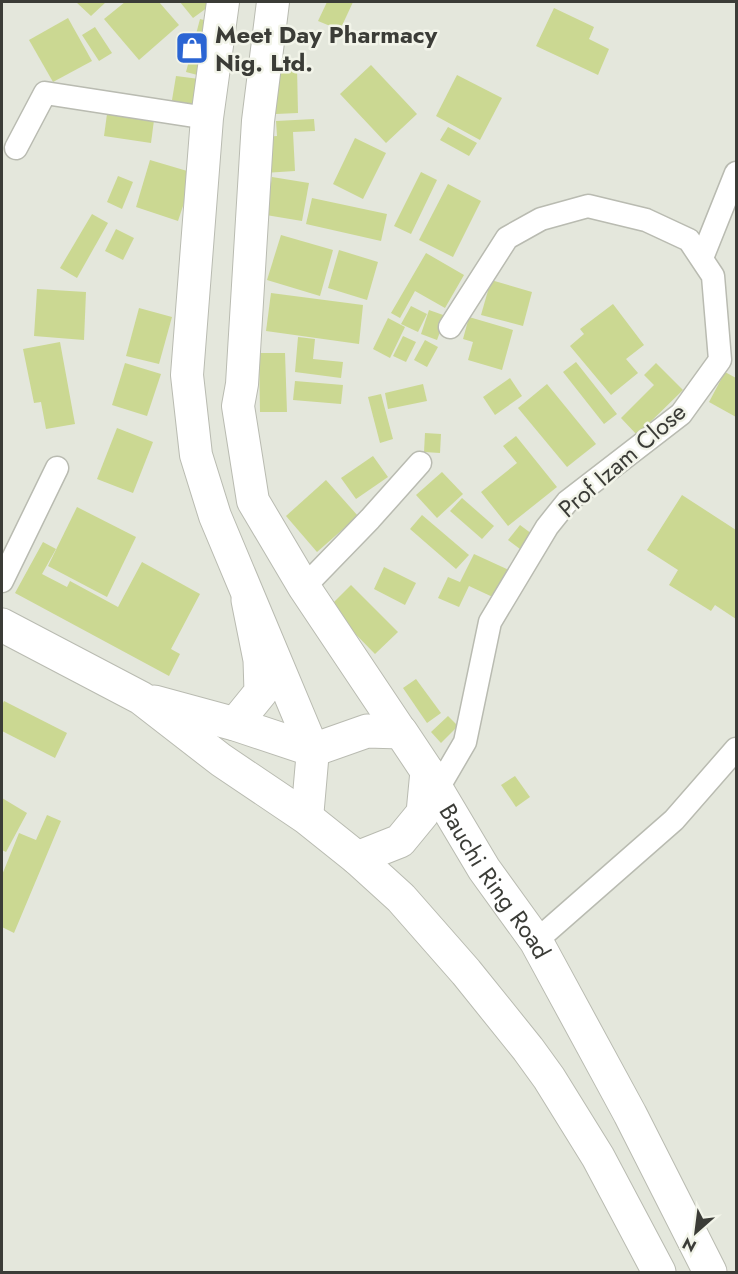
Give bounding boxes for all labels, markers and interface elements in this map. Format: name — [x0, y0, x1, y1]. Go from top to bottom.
place label: Meet Day Pharmacy Nig. Ltd. — [215, 17, 438, 80]
shop icon: Meet Day Pharmacy Nig. Ltd. — [174, 30, 210, 66]
street label: Prof Izam Close — [550, 395, 694, 525]
street label: Bauchi Ring Road — [431, 797, 560, 965]
north arrow — [666, 1202, 726, 1262]
text: N — [678, 1232, 700, 1258]

